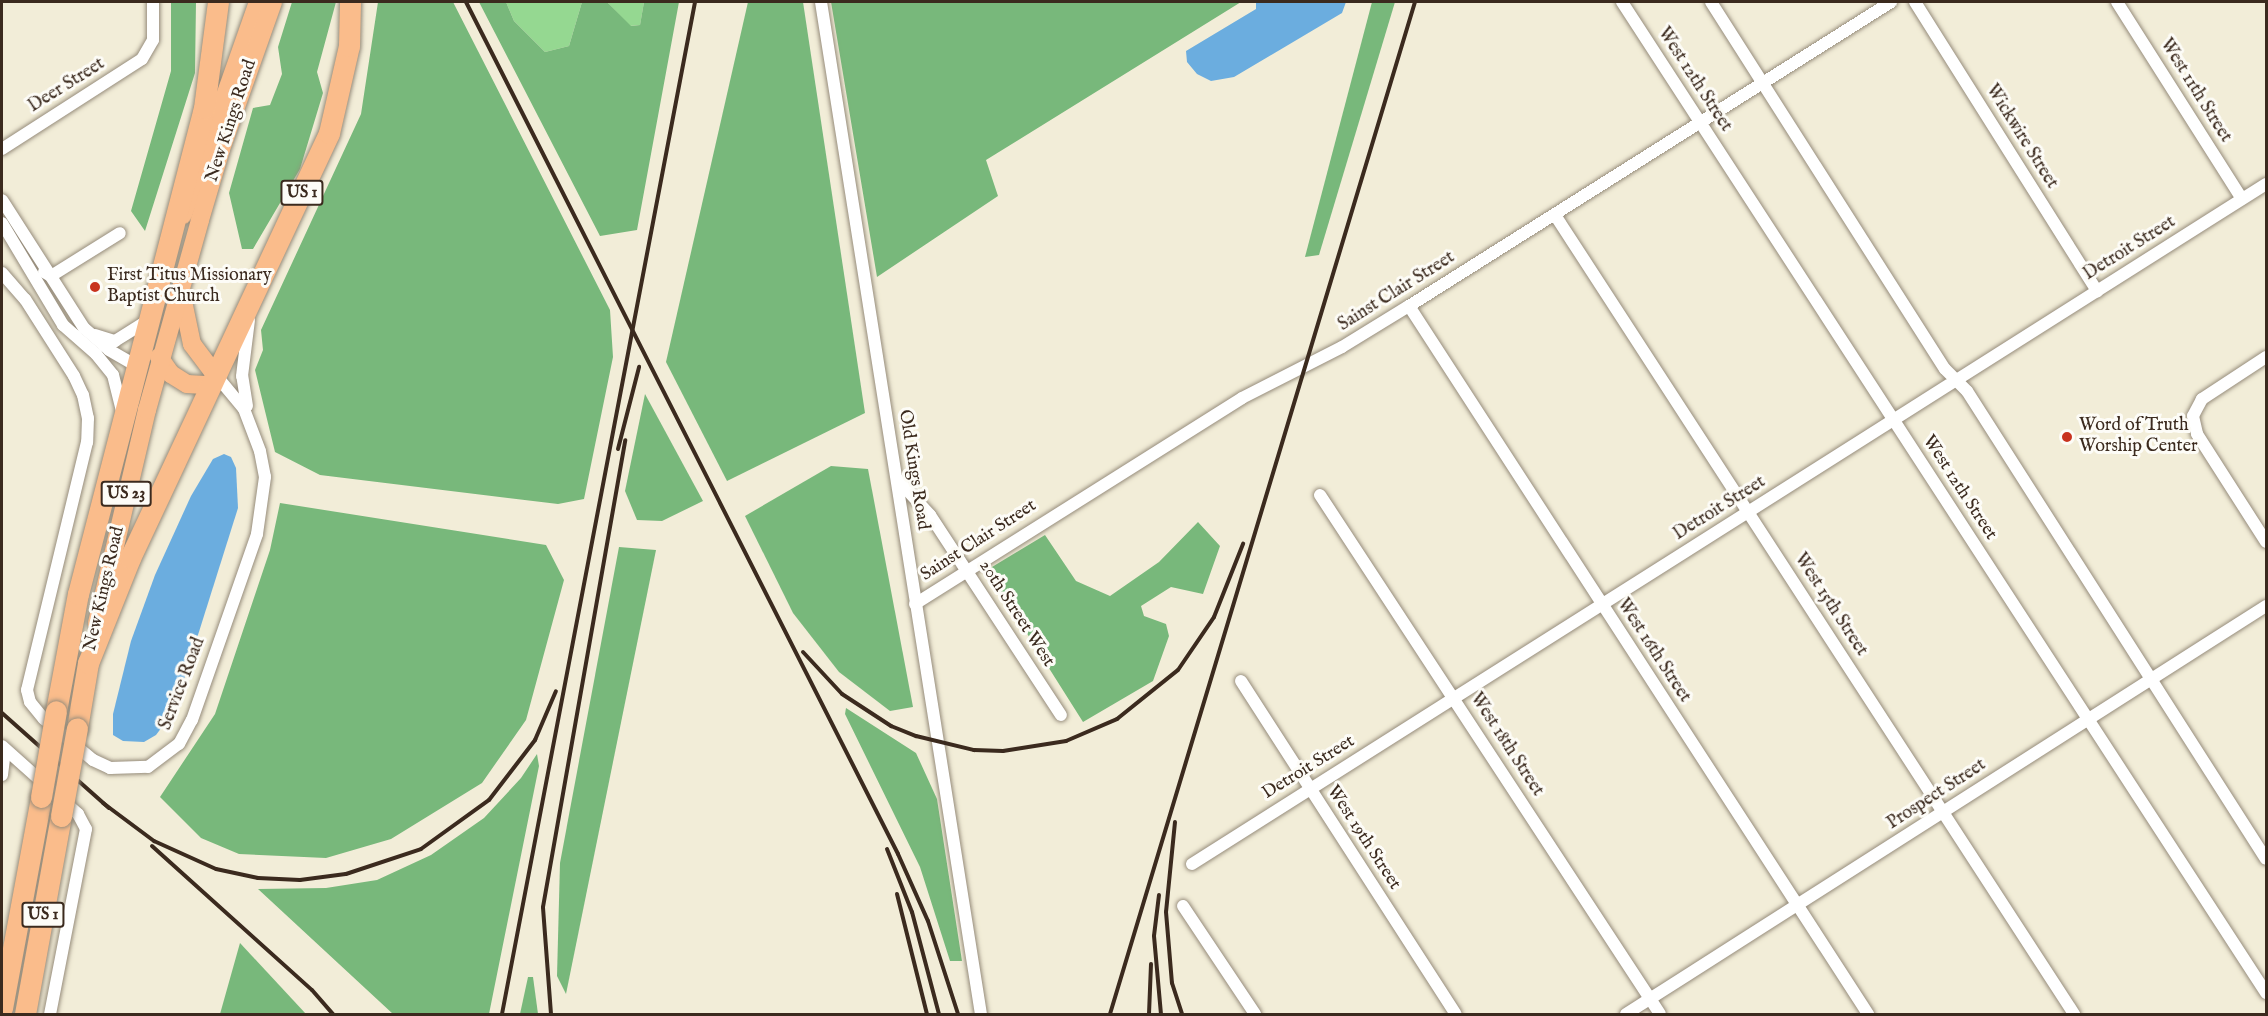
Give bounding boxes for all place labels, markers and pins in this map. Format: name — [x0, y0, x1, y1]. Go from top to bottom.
place label: First Titus Missionary Baptist Church — [107, 266, 272, 308]
marker: First Titus Missionary Baptist Church — [88, 280, 102, 294]
place label: Word of Truth Worship Center — [2079, 416, 2198, 458]
marker: Word of Truth Worship Center — [2060, 430, 2074, 444]

